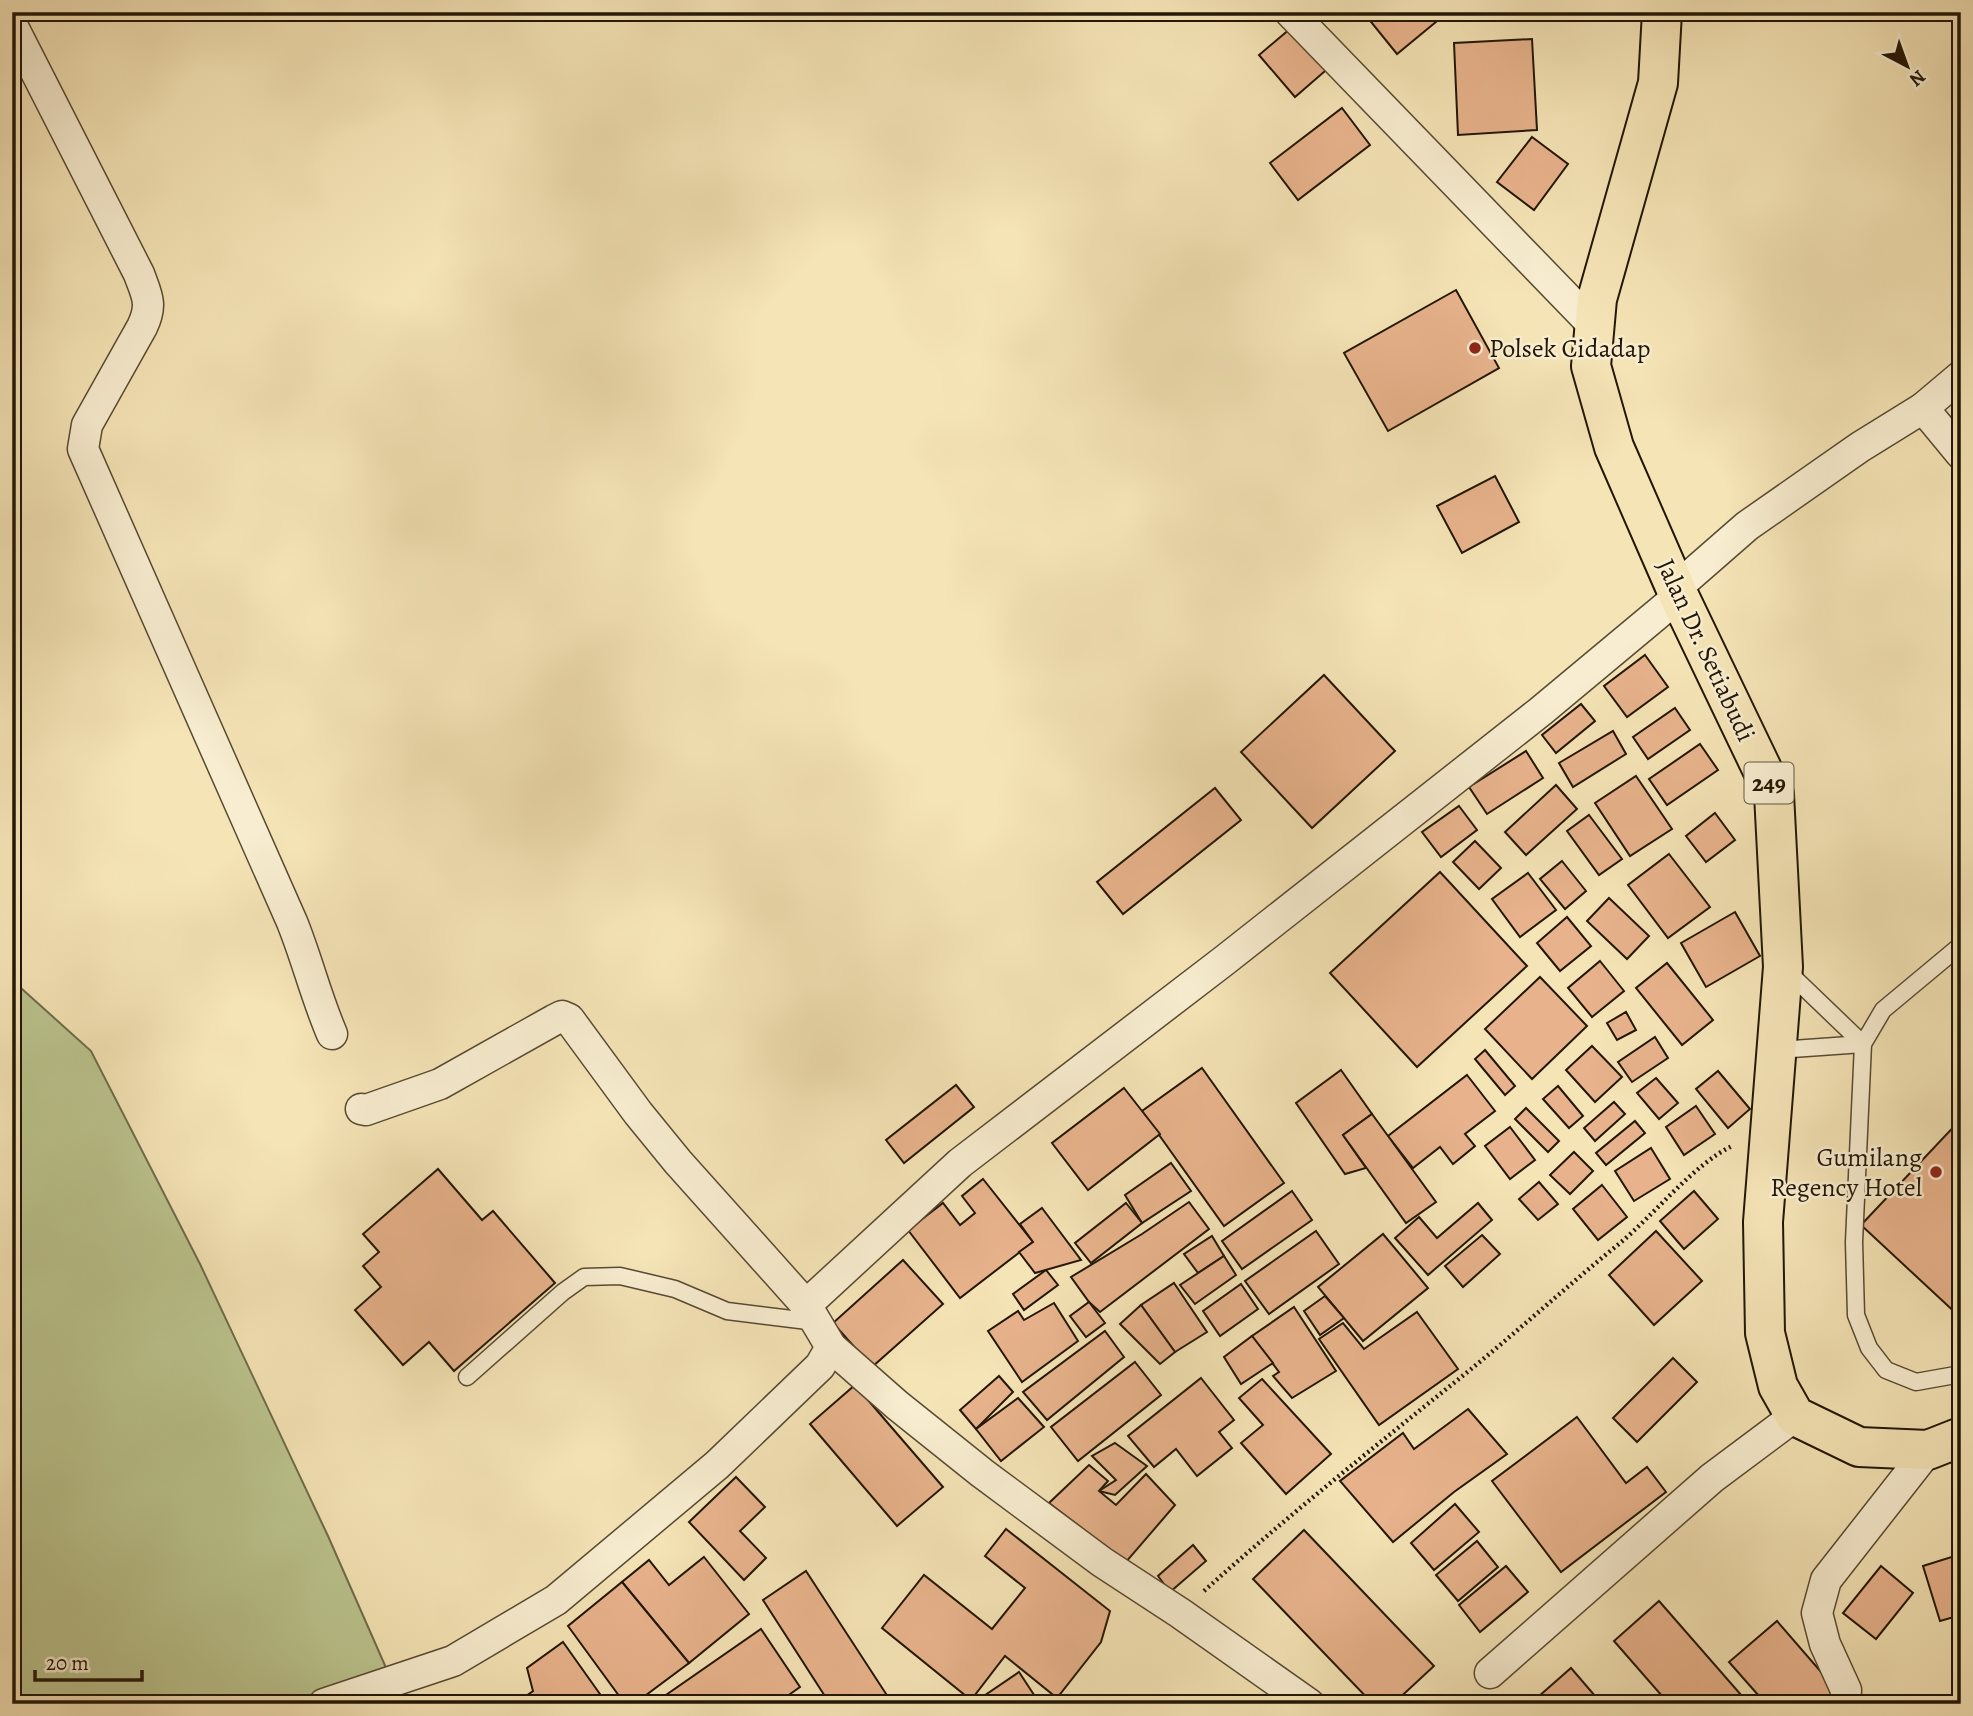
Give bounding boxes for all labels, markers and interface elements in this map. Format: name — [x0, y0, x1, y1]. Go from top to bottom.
north arrow — [1871, 32, 1941, 102]
text: N — [1904, 64, 1931, 93]
place label: Polsek Cidadap — [1489, 331, 1651, 366]
marker: Polsek Cidadap — [1467, 340, 1483, 356]
street label: Jalan Dr. Setiabudi — [1648, 553, 1764, 747]
road number: 249 — [1744, 762, 1794, 804]
place label: Gumilang Regency Hotel — [1770, 1140, 1922, 1205]
marker: Gumilang Regency Hotel — [1928, 1164, 1944, 1180]
scale bar — [35, 1639, 142, 1683]
text: 20 m — [46, 1649, 89, 1677]

